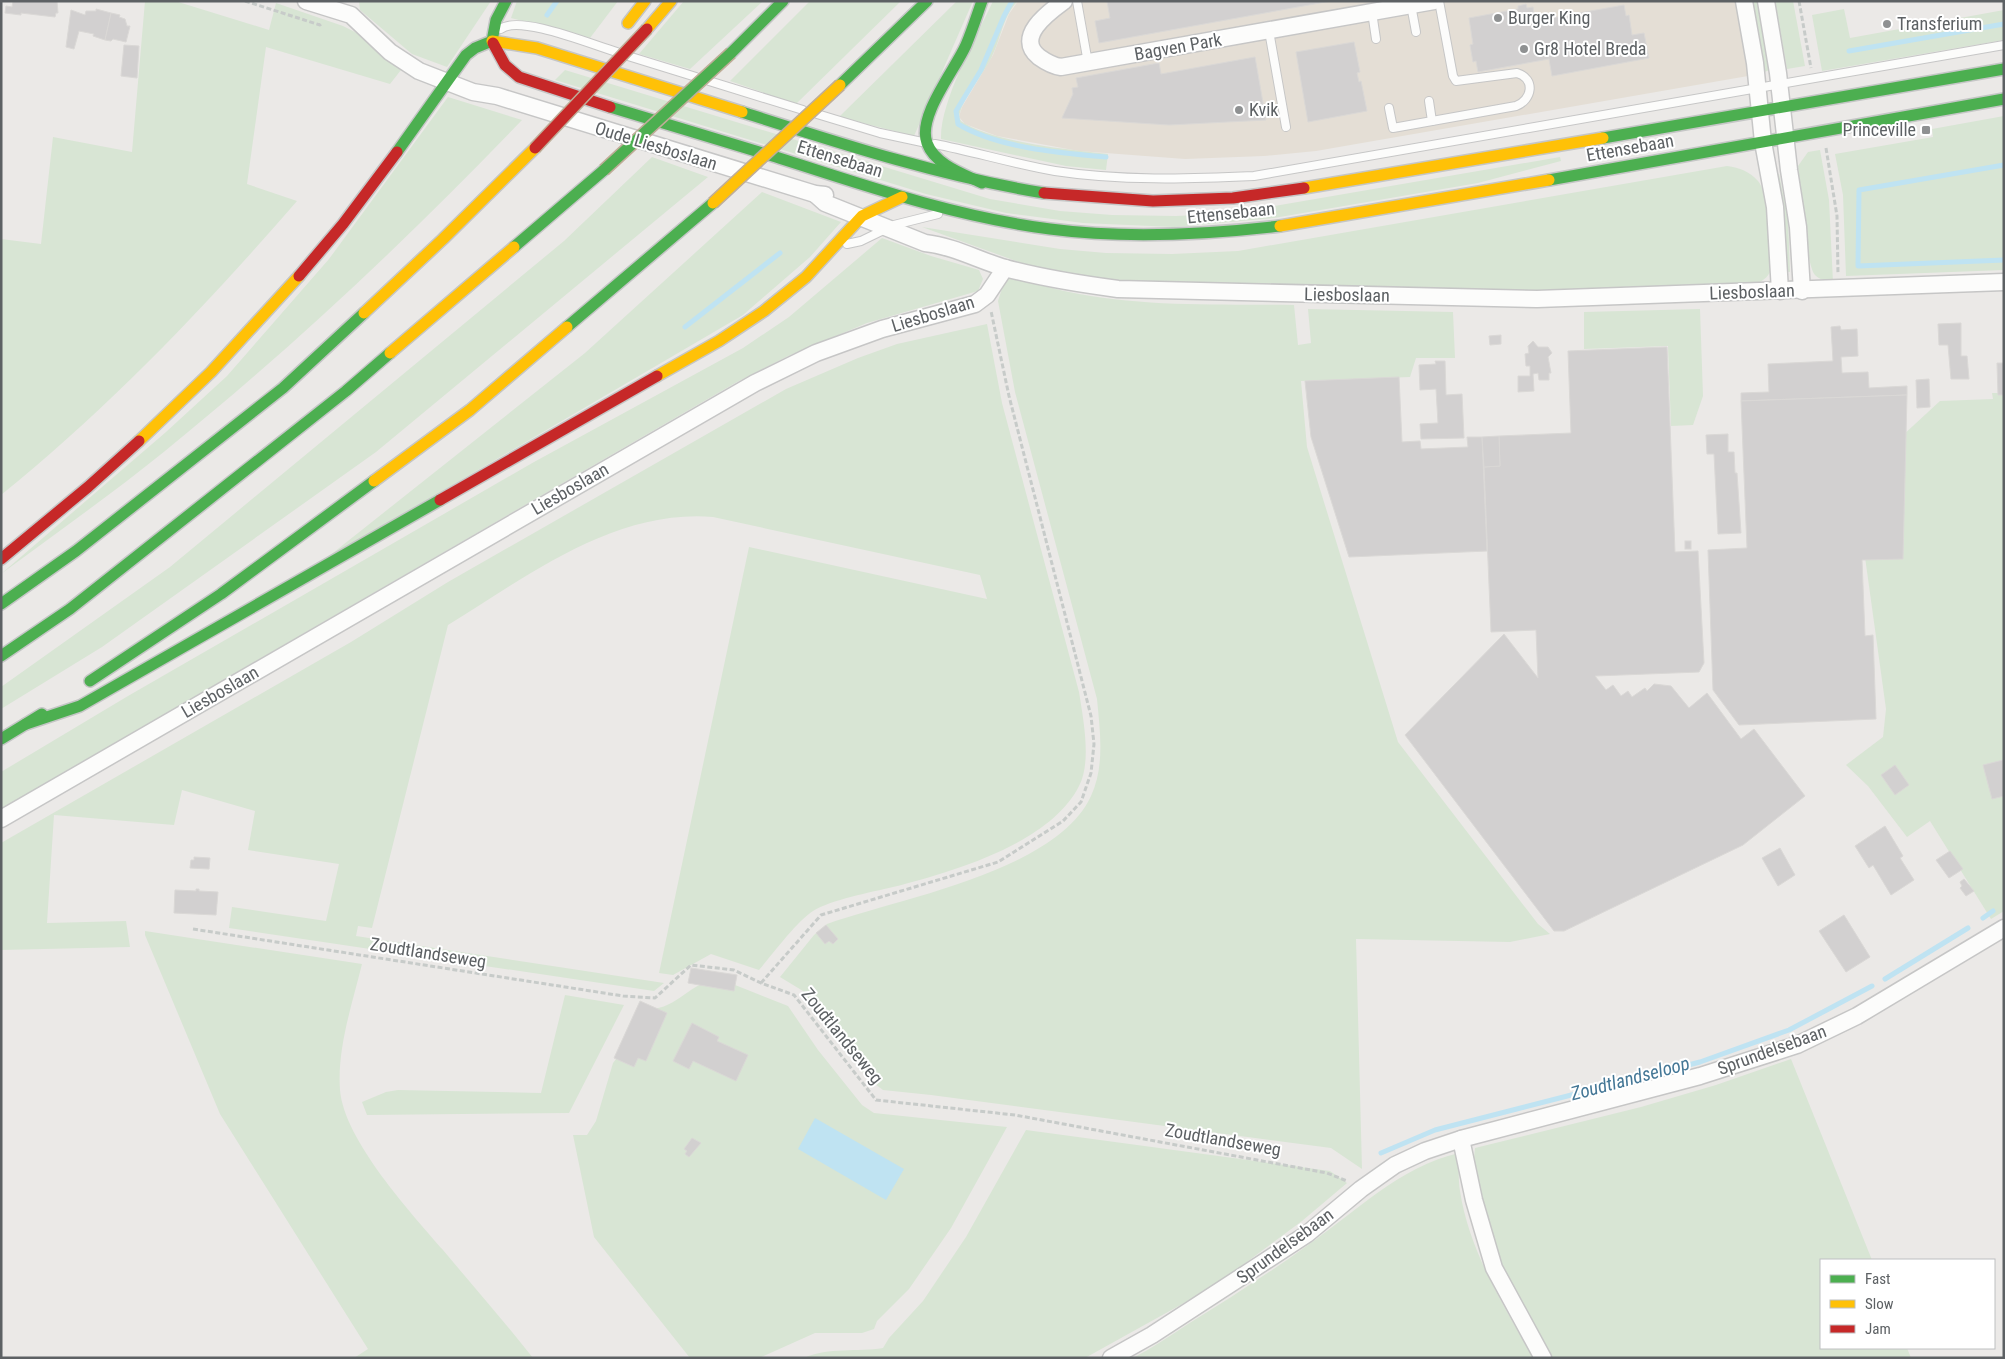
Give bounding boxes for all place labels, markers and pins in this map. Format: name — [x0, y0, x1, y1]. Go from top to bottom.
place label: Burger King — [1508, 7, 1590, 28]
marker: Burger King — [1492, 12, 1504, 24]
place label: Transferium — [1897, 13, 1982, 34]
marker: Transferium — [1881, 18, 1893, 30]
place label: Gr8 Hotel Breda — [1534, 38, 1647, 59]
marker: Gr8 Hotel Breda — [1518, 43, 1530, 55]
place label: Kvik — [1249, 99, 1278, 120]
marker: Kvik — [1233, 104, 1245, 116]
place label: Princeville — [1843, 119, 1916, 140]
marker: Princeville — [1920, 124, 1932, 136]

